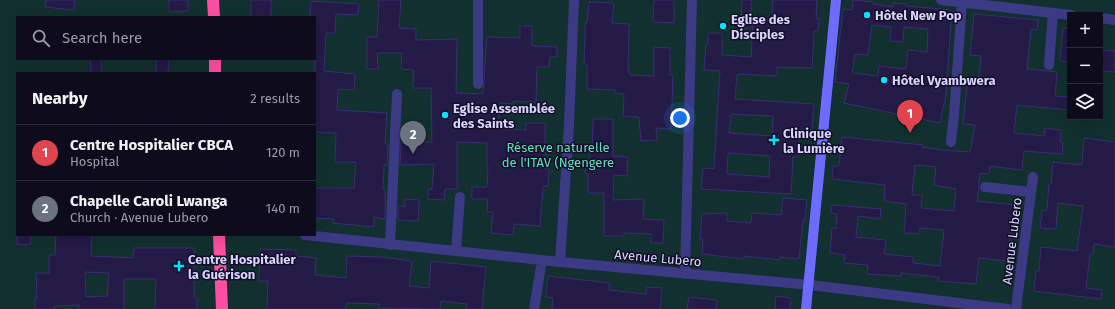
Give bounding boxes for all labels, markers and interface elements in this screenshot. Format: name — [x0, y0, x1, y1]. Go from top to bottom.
place label: Hôtel New Pop — [875, 8, 962, 23]
marker: Hôtel New Pop — [862, 10, 872, 20]
place label: Eglise des Disciples — [731, 12, 791, 42]
map controls — [1067, 12, 1103, 120]
button: + — [1067, 12, 1103, 48]
search box — [16, 16, 316, 60]
marker: Eglise des Disciples — [718, 21, 728, 31]
icon: search — [30, 27, 52, 49]
text: Search here — [62, 29, 142, 47]
button: − — [1067, 48, 1103, 84]
place label: Hôtel Vyambwera — [892, 73, 996, 88]
marker: Hôtel Vyambwera — [879, 75, 889, 85]
button: layers — [1067, 84, 1103, 120]
text: Nearby — [32, 88, 87, 109]
text: 2 results — [250, 91, 300, 106]
pin: 1 — [897, 100, 923, 133]
place label: Eglise Assemblée des Saints — [453, 101, 555, 131]
your location — [670, 108, 690, 128]
marker: Eglise Assemblée des Saints — [440, 110, 450, 120]
pin: 2 — [400, 121, 426, 154]
place label: Clinique la Lumière — [783, 126, 845, 156]
marker: Clinique la Lumière — [768, 134, 780, 146]
text: Centre Hospitalier CBCA — [70, 136, 233, 154]
park label: Réserve naturelle de l'ITAV (Ngengere — [502, 140, 614, 170]
text: 1 — [42, 145, 48, 160]
text: 120 m — [266, 145, 300, 160]
text: Hospital — [70, 154, 119, 169]
text: Chapelle Caroli Lwanga — [70, 192, 228, 210]
street label: Avenue Lubero — [999, 197, 1025, 285]
text: 2 — [42, 201, 48, 216]
text: 140 m — [266, 201, 300, 216]
text: Church · Avenue Lubero — [70, 210, 208, 225]
street label: Avenue Lubero — [614, 247, 702, 269]
place label: Centre Hospitalier la Guérison — [188, 252, 297, 282]
marker: Centre Hospitalier la Guérison — [173, 260, 185, 272]

